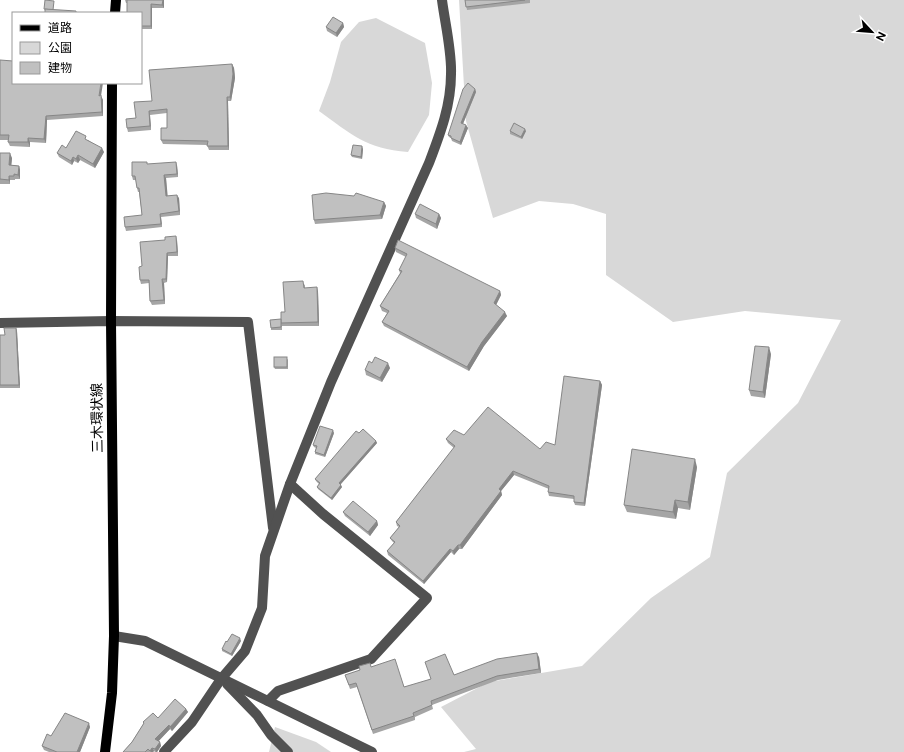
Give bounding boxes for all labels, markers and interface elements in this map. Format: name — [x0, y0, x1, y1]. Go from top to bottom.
legend — [12, 12, 142, 84]
north arrow — [852, 12, 892, 52]
text: 道路 — [48, 21, 72, 35]
text: N — [874, 30, 888, 43]
text: 公園 — [48, 41, 72, 55]
text: 建物 — [48, 61, 72, 75]
street label: 三木環状線 — [88, 383, 106, 453]

